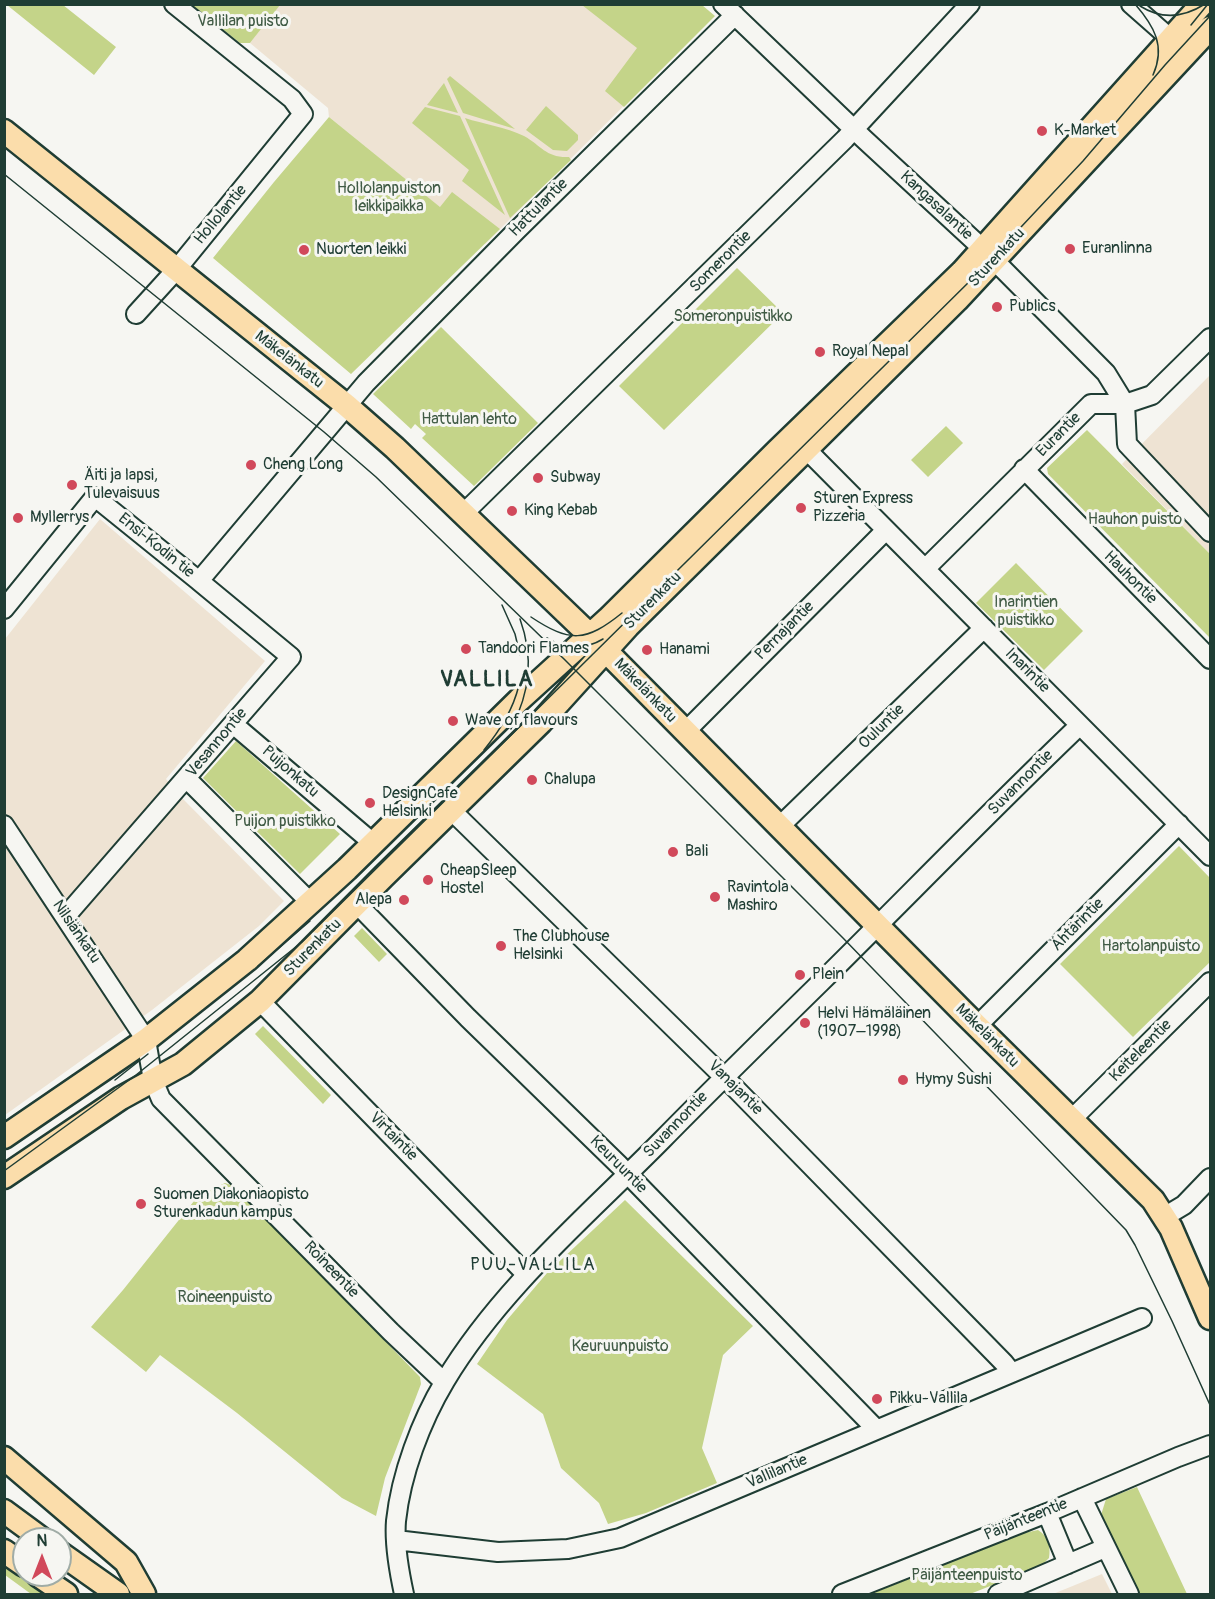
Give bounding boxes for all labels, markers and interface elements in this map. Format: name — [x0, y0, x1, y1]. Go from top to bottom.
park label: Vallilan puisto — [197, 12, 289, 32]
place label: K-Market — [1054, 121, 1116, 141]
marker: K-Market — [1035, 124, 1049, 138]
street label: Kangasalantie — [896, 167, 976, 245]
street label: Hattulantie — [506, 175, 572, 241]
park label: Hollolanpuiston leikkipaikka — [337, 179, 441, 217]
street label: Hollolantie — [191, 181, 251, 249]
street label: Sturenkatu — [965, 224, 1029, 292]
street label: Somerontie — [686, 227, 756, 297]
place label: Euranlinna — [1082, 239, 1152, 259]
place label: Nuorten leikki — [316, 240, 406, 260]
marker: Euranlinna — [1063, 242, 1077, 256]
marker: Nuorten leikki — [297, 243, 311, 257]
place label: Publics — [1009, 297, 1056, 317]
marker: Publics — [990, 300, 1004, 314]
park label: Someronpuistikko — [673, 307, 793, 327]
street label: Mäkelänkatu — [251, 327, 327, 393]
place label: Royal Nepal — [832, 342, 909, 362]
marker: Royal Nepal — [813, 345, 827, 359]
street label: Eurantie — [1033, 409, 1085, 461]
park label: Hattulan lehto — [421, 410, 517, 430]
place label: Cheng Long — [263, 455, 343, 475]
marker: Cheng Long — [244, 458, 258, 472]
place label: Äiti ja lapsi, Tulevaisuus — [84, 466, 160, 504]
place label: Subway — [550, 468, 600, 488]
marker: Subway — [531, 471, 545, 485]
marker: Äiti ja lapsi, Tulevaisuus — [65, 478, 79, 492]
place label: Sturen Express Pizzeria — [813, 489, 913, 527]
place label: King Kebab — [524, 501, 598, 521]
marker: Sturen Express Pizzeria — [794, 501, 808, 515]
marker: King Kebab — [505, 504, 519, 518]
place label: Myllerrys — [30, 508, 89, 528]
street label: Ensi-Kodin tie — [114, 509, 198, 583]
park label: Hauhon puisto — [1088, 510, 1182, 530]
marker: Myllerrys — [11, 511, 25, 525]
street label: Hauhontie — [1099, 547, 1161, 609]
street label: Sturenkatu — [620, 568, 686, 634]
park label: Inarintien puistikko — [994, 593, 1058, 631]
street label: Pernajantie — [751, 597, 819, 665]
place label: Tandoori Flames — [478, 639, 589, 659]
place label: Hanami — [659, 640, 710, 660]
marker: Tandoori Flames — [459, 642, 473, 656]
marker: Hanami — [640, 643, 654, 657]
street label: Inarintie — [1001, 645, 1053, 697]
street label: Mäkelänkatu — [610, 655, 680, 727]
district label: VALLILA — [440, 667, 534, 693]
street label: Ouluntie — [855, 701, 909, 753]
street label: Vesannontie — [182, 704, 252, 782]
place label: Wave of flavours — [465, 711, 578, 731]
marker: Wave of flavours — [446, 714, 460, 728]
street label: Puijonkatu — [258, 742, 322, 802]
street label: Suvannontie — [984, 746, 1058, 820]
place label: Chalupa — [544, 770, 596, 790]
marker: Chalupa — [525, 773, 539, 787]
place label: DesignCafe Helsinki — [382, 784, 458, 822]
marker: DesignCafe Helsinki — [363, 796, 377, 810]
park label: Puijon puistikko — [234, 812, 336, 832]
place label: Bali — [685, 842, 708, 862]
marker: Bali — [666, 845, 680, 859]
place label: CheapSleep Hostel — [440, 861, 517, 899]
marker: CheapSleep Hostel — [421, 873, 435, 887]
place label: Ravintola Mashiro — [727, 878, 789, 916]
place label: Alepa — [355, 890, 392, 910]
marker: Ravintola Mashiro — [708, 890, 722, 904]
marker: Alepa — [397, 893, 411, 907]
street label: Ähtärintie — [1048, 895, 1108, 955]
street label: Nilsiänkatu — [48, 897, 104, 967]
street label: Sturenkatu — [280, 915, 346, 981]
place label: The Clubhouse Helsinki — [513, 927, 610, 965]
park label: Hartolanpuisto — [1102, 937, 1200, 957]
marker: The Clubhouse Helsinki — [494, 939, 508, 953]
place label: Plein — [812, 965, 844, 985]
marker: Plein — [793, 968, 807, 982]
street label: Mäkelänkatu — [951, 1000, 1023, 1072]
place label: Helvi Hämäläinen (1907–1998) — [817, 1004, 931, 1042]
marker: Helvi Hämäläinen (1907–1998) — [798, 1016, 812, 1030]
street label: Keiteleentie — [1106, 1016, 1176, 1086]
street label: Vanajantie — [704, 1057, 766, 1119]
place label: Hymy Sushi — [915, 1070, 992, 1090]
marker: Hymy Sushi — [896, 1073, 910, 1087]
street label: Suvannontie — [640, 1088, 712, 1162]
street label: Virtaintie — [365, 1109, 421, 1165]
street label: Keuruuntie — [585, 1132, 651, 1198]
place label: Suomen Diakoniaopisto Sturenkadun kampus — [153, 1185, 309, 1223]
marker: Suomen Diakoniaopisto Sturenkadun kampus — [134, 1197, 148, 1211]
street label: Roineentie — [299, 1238, 363, 1302]
district label: PUU-VALLILA — [470, 1254, 596, 1276]
park label: Roineenpuisto — [178, 1288, 272, 1308]
park label: Keuruunpuisto — [571, 1337, 669, 1357]
place label: Pikku-Vallila — [889, 1389, 968, 1409]
marker: Pikku-Vallila — [870, 1392, 884, 1406]
street label: Vallilantie — [744, 1451, 810, 1493]
street label: Päijänteentie — [982, 1495, 1070, 1545]
north arrow — [12, 1527, 72, 1587]
text: N — [37, 1531, 47, 1551]
park label: Päijänteenpuisto — [911, 1566, 1023, 1586]

